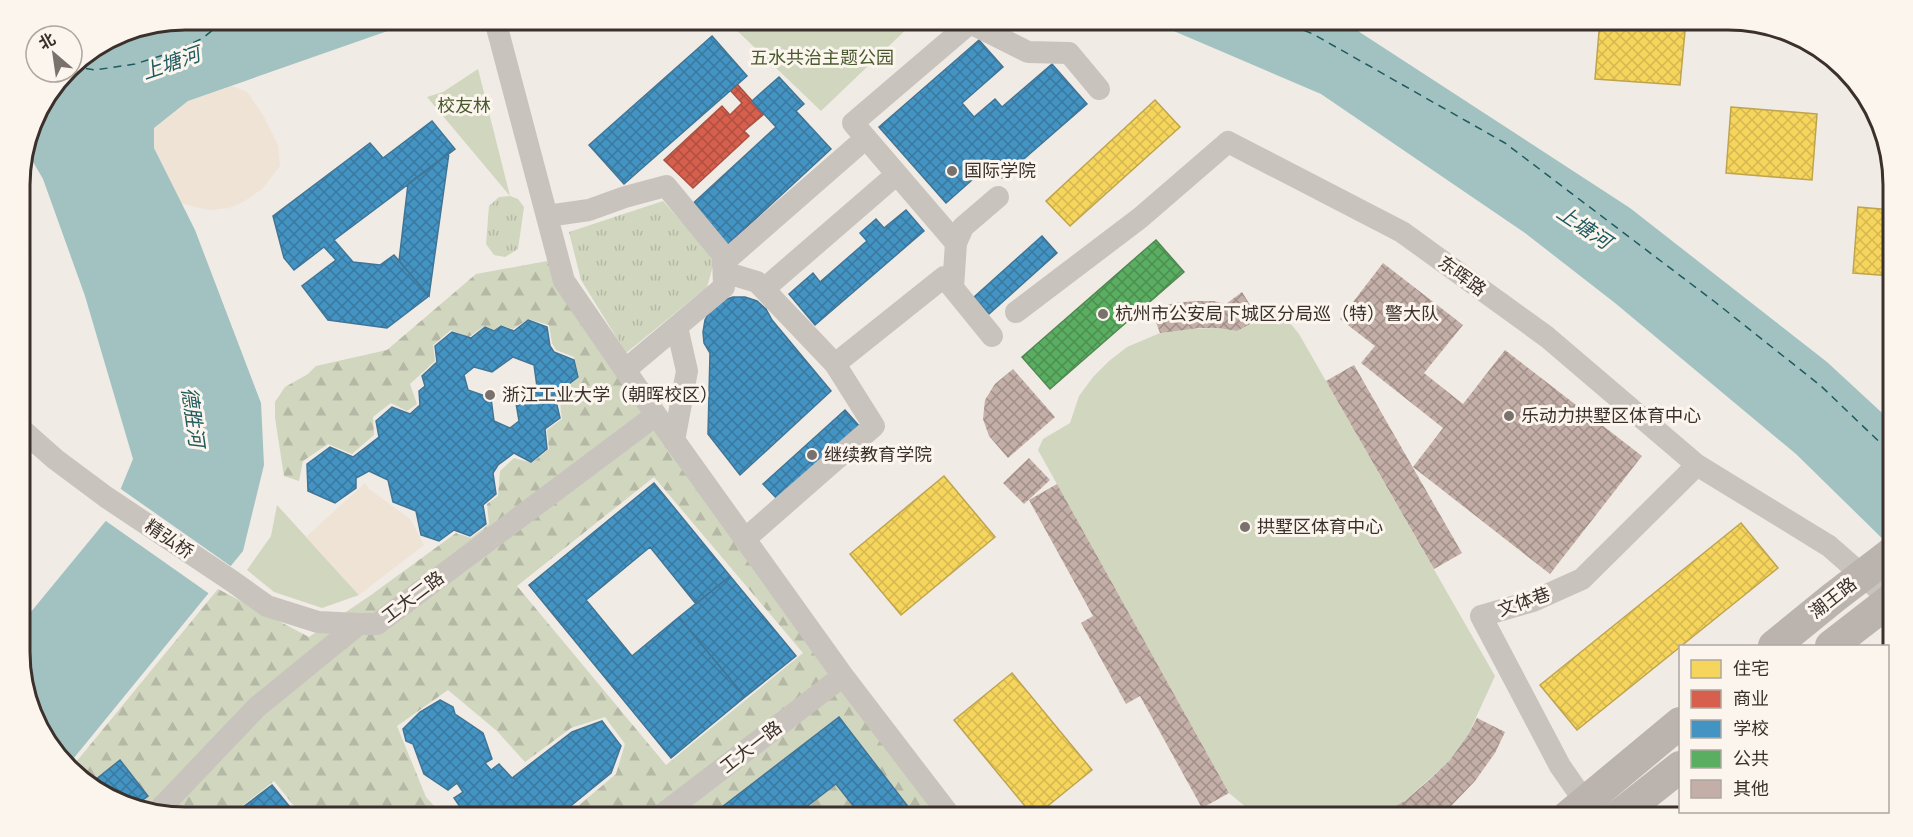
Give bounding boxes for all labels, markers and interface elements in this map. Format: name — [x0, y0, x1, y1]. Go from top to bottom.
north arrow — [24, 24, 84, 84]
text: 北 — [35, 29, 58, 53]
water label: 上塘河 — [139, 41, 207, 83]
park label: 五水共治主题公园 — [750, 47, 894, 68]
park label: 校友林 — [437, 95, 491, 116]
place label: 国际学院 — [964, 160, 1036, 181]
marker: 国际学院 — [945, 164, 959, 178]
water label: 上塘河 — [1553, 200, 1619, 255]
street label: 东晖路 — [1434, 251, 1490, 300]
place label: 杭州市公安局下城区分局巡（特）警大队 — [1115, 303, 1439, 324]
marker: 杭州市公安局下城区分局巡（特）警大队 — [1096, 307, 1110, 321]
place label: 浙江工业大学（朝晖校区） — [502, 384, 718, 405]
water label: 德胜河 — [178, 386, 210, 452]
marker: 浙江工业大学（朝晖校区） — [483, 388, 497, 402]
place label: 乐动力拱墅区体育中心 — [1521, 405, 1701, 426]
marker: 乐动力拱墅区体育中心 — [1502, 409, 1516, 423]
place label: 继续教育学院 — [824, 444, 932, 465]
marker: 继续教育学院 — [805, 448, 819, 462]
street label: 精弘桥 — [141, 515, 198, 562]
place label: 拱墅区体育中心 — [1257, 516, 1383, 537]
marker: 拱墅区体育中心 — [1238, 520, 1252, 534]
street label: 工大二路 — [378, 567, 448, 627]
street label: 潮王路 — [1805, 573, 1860, 623]
street label: 文体巷 — [1495, 583, 1553, 620]
legend — [1679, 645, 1889, 813]
text: 住宅 — [1733, 658, 1769, 679]
text: 商业 — [1733, 688, 1769, 709]
street label: 工大一路 — [716, 716, 786, 777]
text: 学校 — [1733, 718, 1769, 739]
text: 公共 — [1733, 748, 1769, 769]
text: 其他 — [1733, 778, 1769, 799]

